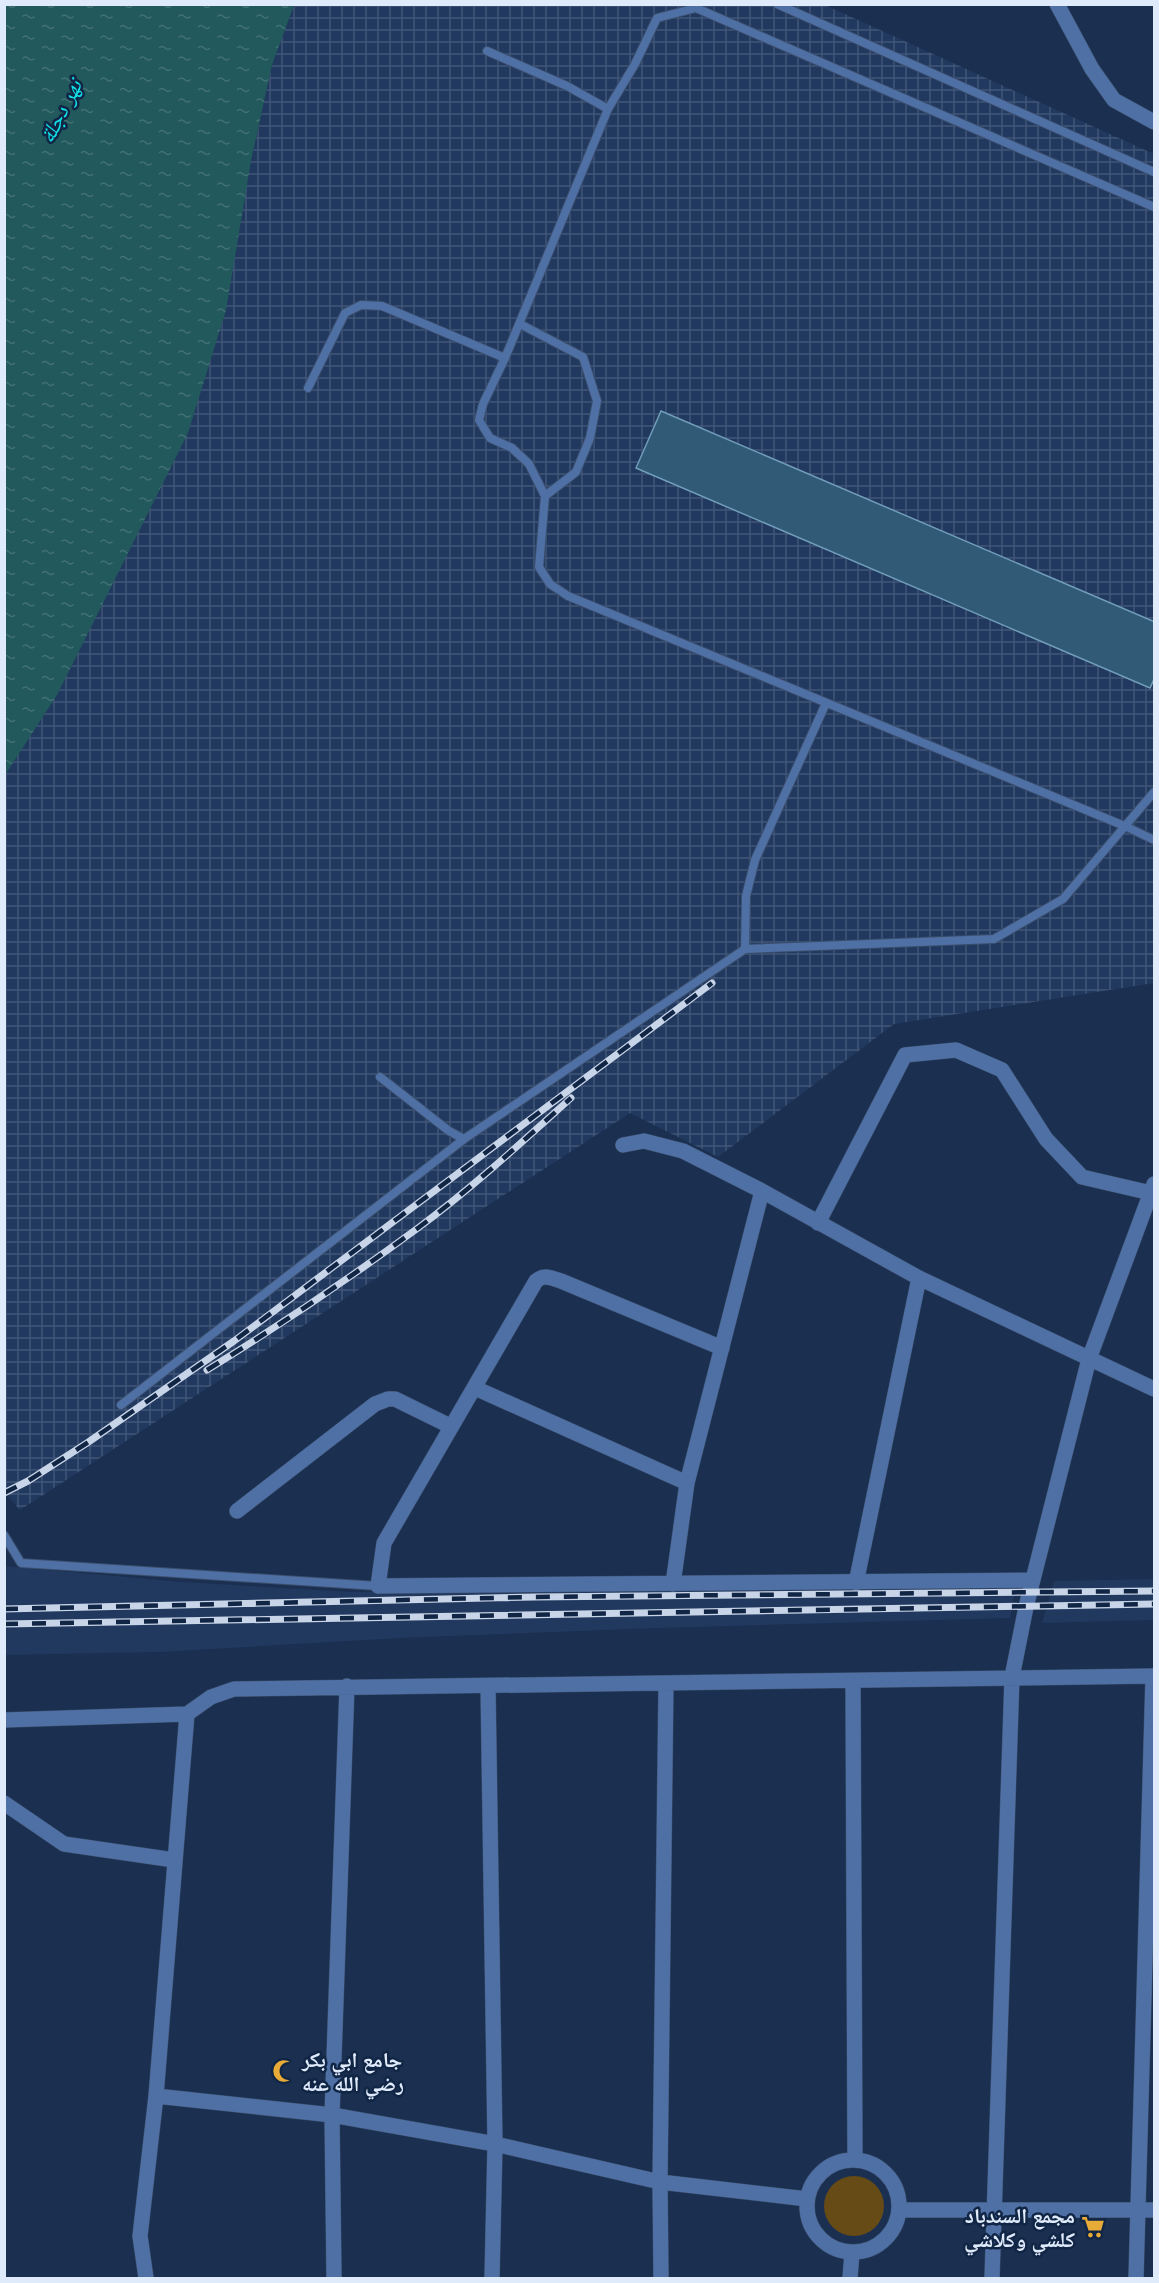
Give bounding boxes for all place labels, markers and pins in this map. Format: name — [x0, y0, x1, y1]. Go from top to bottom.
place label: جامع ابي بكر رضي الله عنه — [301, 2046, 404, 2100]
mosque icon: جامع ابي بكر رضي الله عنه — [271, 2058, 297, 2084]
place label: مجمع السندباد كلشي وكلاشي — [964, 2202, 1075, 2256]
supermarket icon: مجمع السندباد كلشي وكلاشي — [1080, 2214, 1106, 2240]

